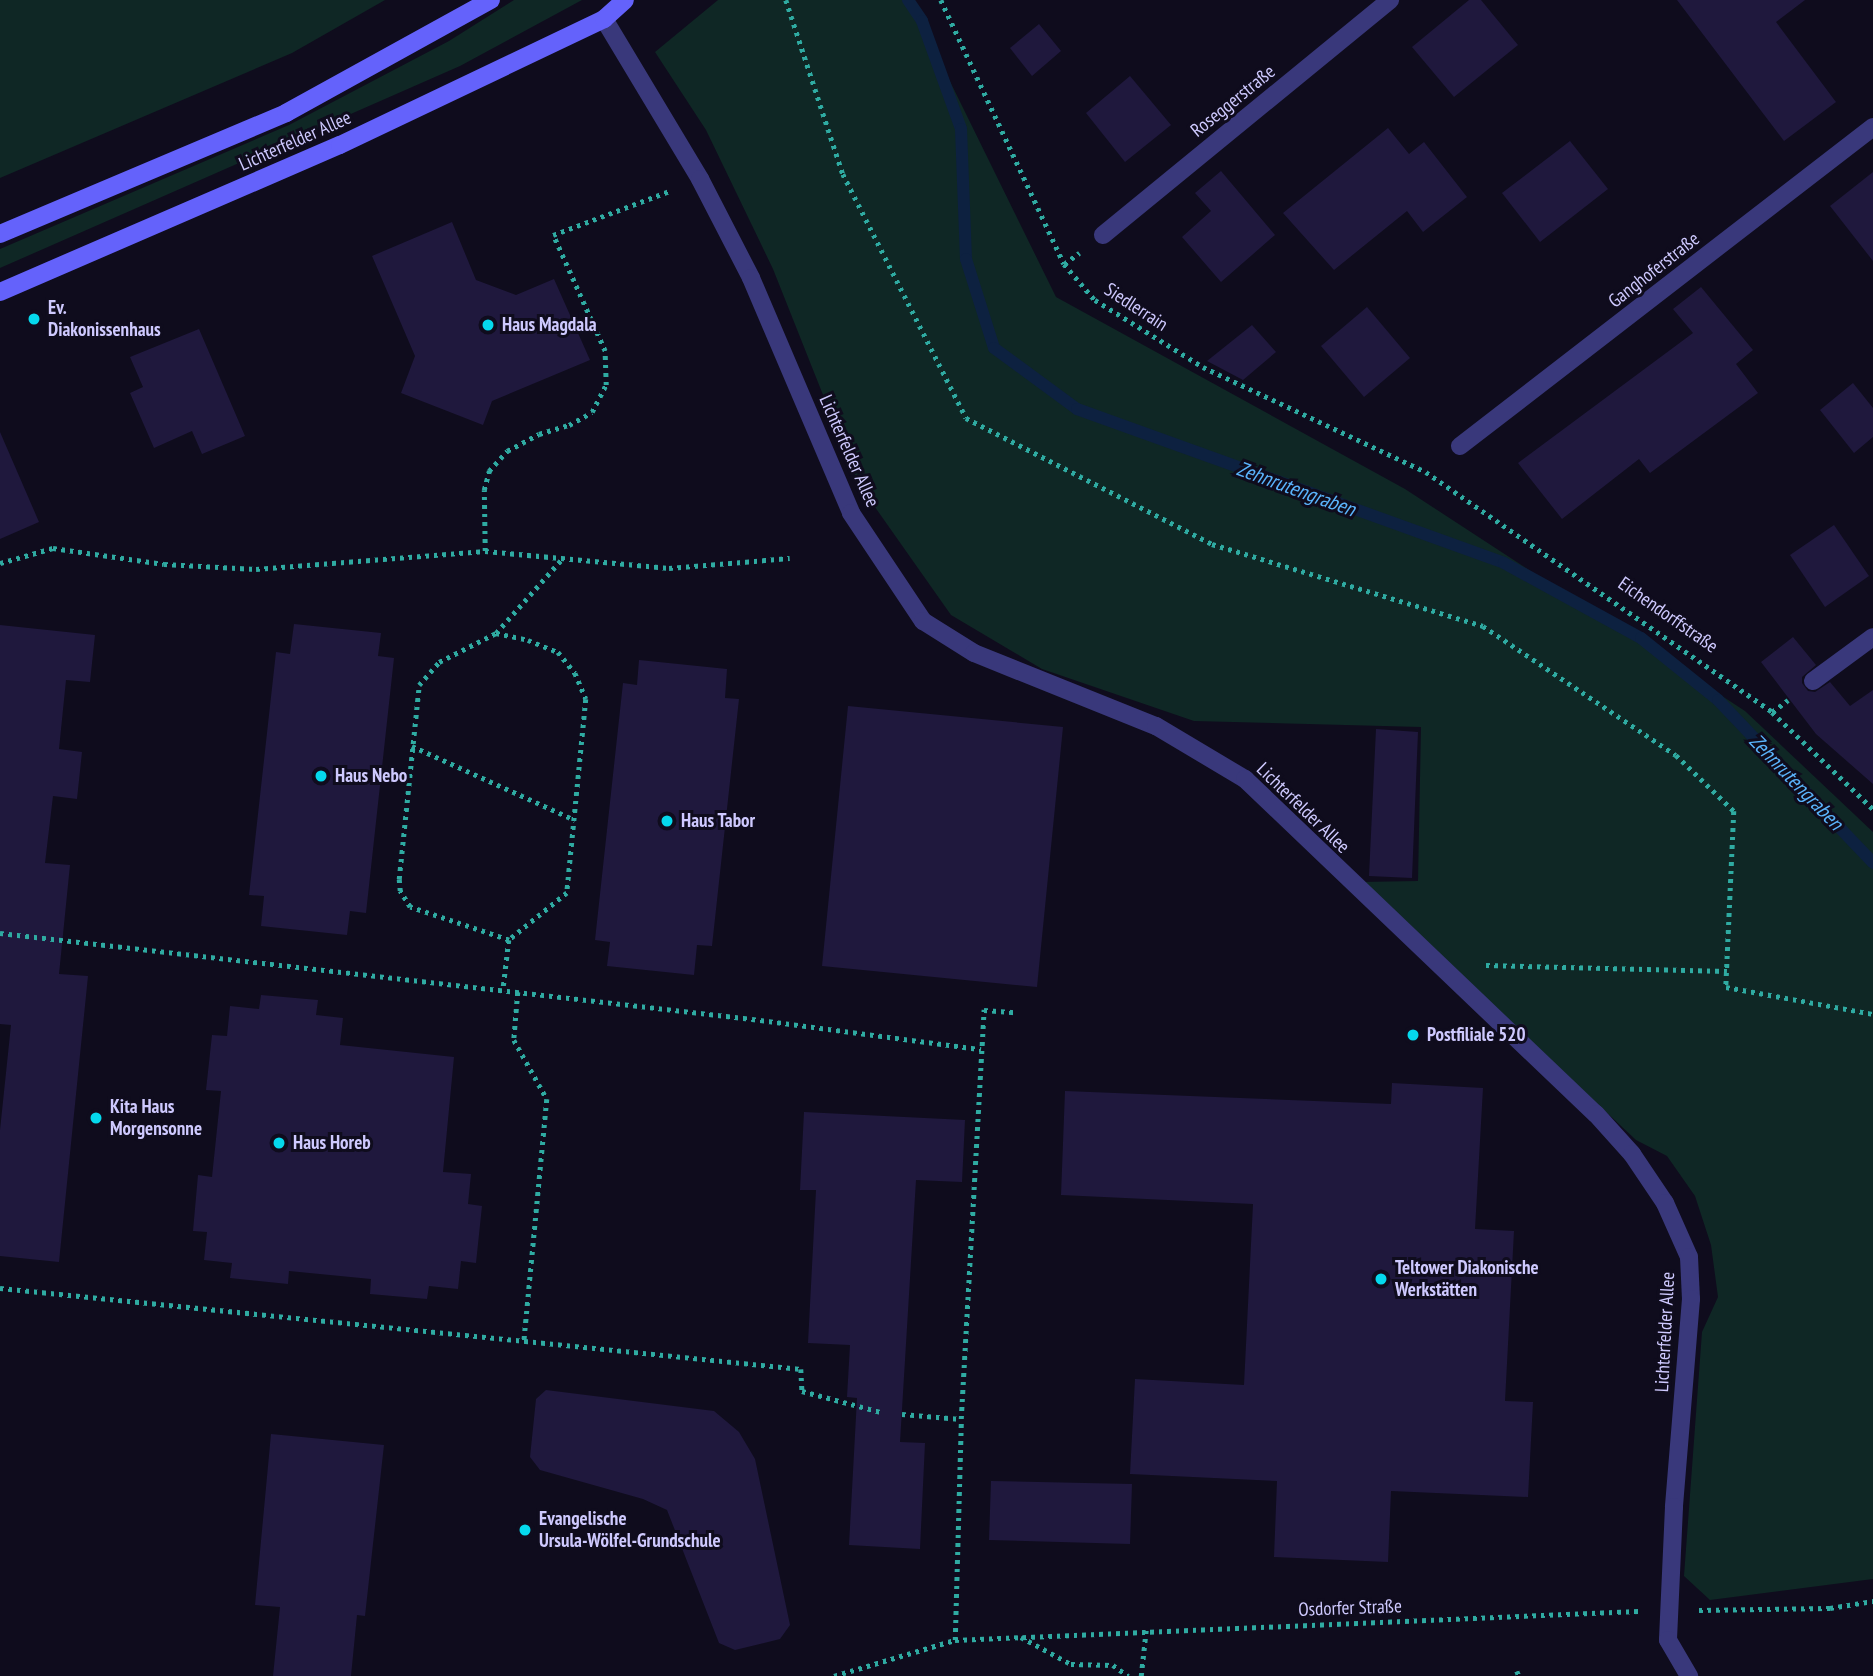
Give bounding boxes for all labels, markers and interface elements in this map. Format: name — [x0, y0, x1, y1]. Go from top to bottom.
street label: Roseggerstraße — [1186, 60, 1280, 142]
street label: Lichterfelder Allee — [235, 106, 355, 176]
street label: Ganghoferstraße — [1604, 227, 1704, 313]
street label: Siedlerrain — [1100, 278, 1172, 336]
place label: Ev. Diakonissenhaus — [48, 297, 161, 341]
marker: Ev. Diakonissenhaus — [26, 311, 42, 327]
place label: Haus Magdala — [502, 314, 597, 336]
marker: Haus Magdala — [480, 317, 496, 333]
street label: Lichterfelder Allee — [814, 391, 884, 511]
water label: Zehnrutengraben — [1233, 456, 1359, 522]
street label: Eichendorffstraße — [1614, 572, 1722, 658]
water label: Zehnrutengraben — [1744, 729, 1848, 835]
street label: Lichterfelder Allee — [1252, 758, 1354, 858]
place label: Haus Nebo — [335, 765, 407, 787]
marker: Haus Nebo — [313, 768, 329, 784]
place label: Haus Tabor — [681, 810, 756, 832]
marker: Haus Tabor — [659, 813, 675, 829]
place label: Postfiliale 520 — [1427, 1024, 1525, 1046]
marker: Postfiliale 520 — [1405, 1027, 1421, 1043]
place label: Kita Haus Morgensonne — [110, 1096, 202, 1140]
marker: Kita Haus Morgensonne — [88, 1110, 104, 1126]
place label: Haus Horeb — [293, 1132, 371, 1154]
marker: Haus Horeb — [271, 1135, 287, 1151]
place label: Teltower Diakonische Werkstätten — [1395, 1257, 1539, 1301]
marker: Teltower Diakonische Werkstätten — [1373, 1271, 1389, 1287]
street label: Lichterfelder Allee — [1650, 1271, 1680, 1393]
place label: Evangelische Ursula-Wölfel-Grundschule — [539, 1508, 721, 1552]
marker: Evangelische Ursula-Wölfel-Grundschule — [517, 1522, 533, 1538]
street label: Osdorfer Straße — [1298, 1595, 1402, 1621]

